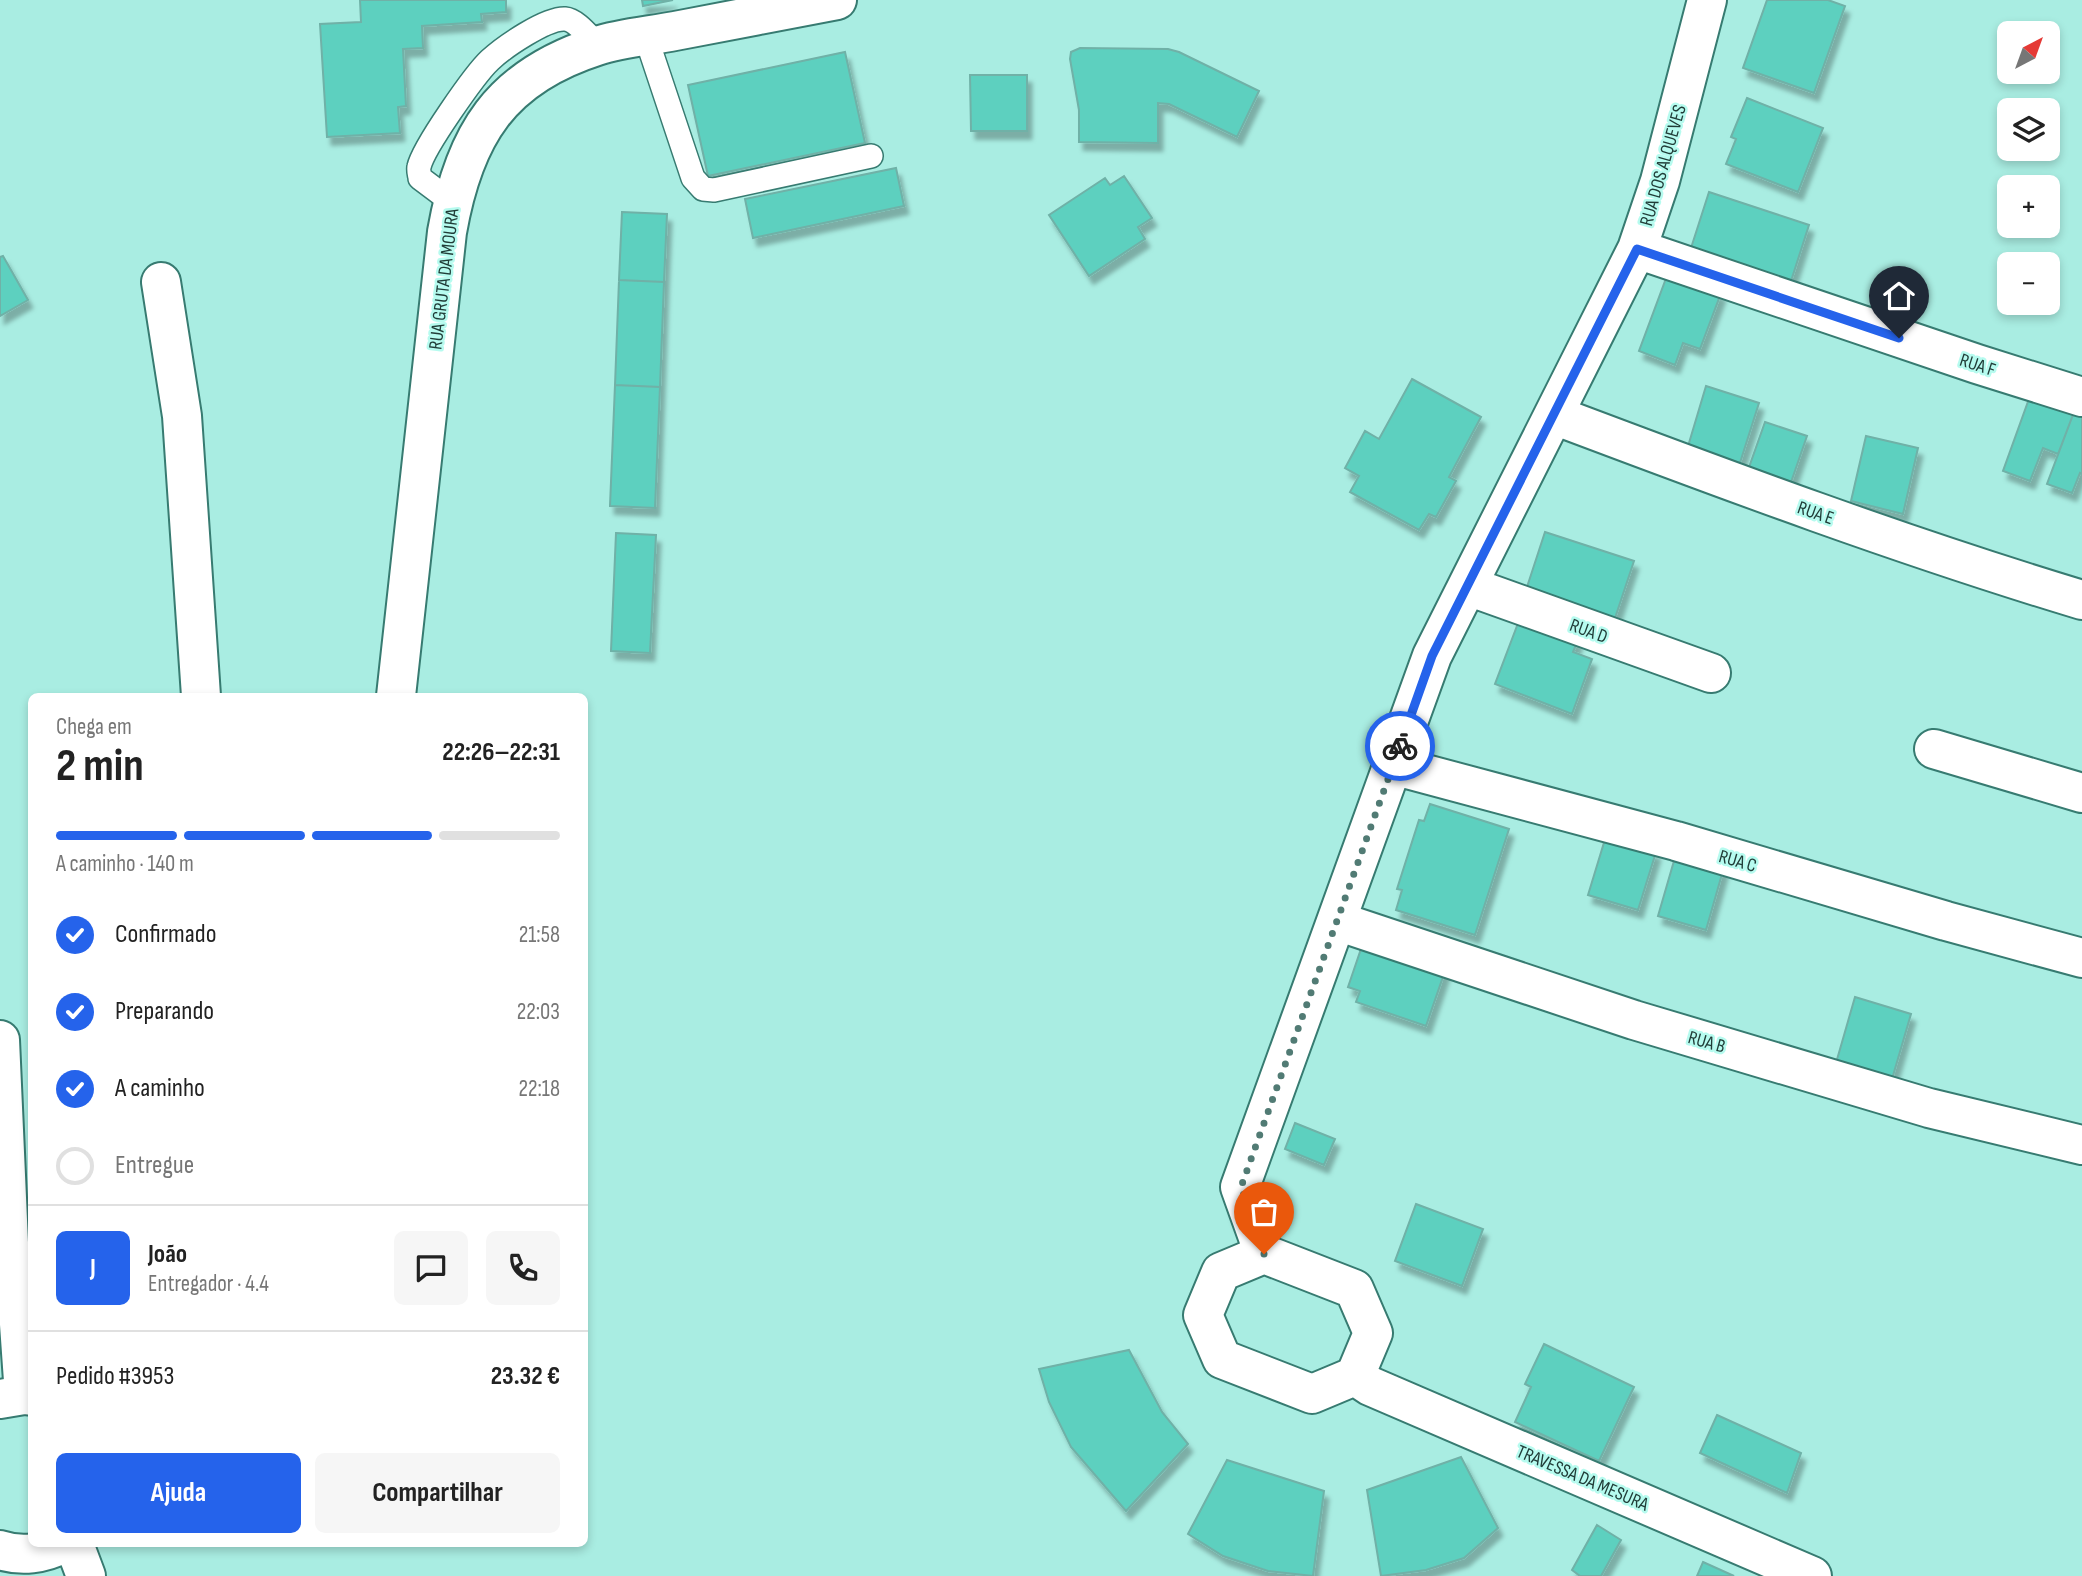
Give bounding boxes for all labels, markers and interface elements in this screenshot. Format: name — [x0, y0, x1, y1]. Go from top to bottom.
north arrow — [1997, 21, 2060, 84]
map controls — [1997, 21, 2060, 315]
button: layers — [1997, 98, 2060, 161]
street label: RUA DOS ALQUEVES — [1635, 102, 1692, 229]
button: + — [1997, 175, 2060, 238]
street label: RUA GRUTA DA MOURA — [424, 207, 465, 351]
button: − — [1997, 252, 2060, 315]
pin — [1869, 266, 1929, 338]
icon: home — [1880, 277, 1918, 315]
street label: RUA F — [1957, 349, 1998, 382]
street label: RUA E — [1794, 497, 1837, 530]
street label: RUA D — [1566, 614, 1610, 649]
courier — [1365, 711, 1435, 781]
text: Chega em — [56, 713, 132, 741]
icon: bike — [1381, 727, 1419, 765]
text: 22:26–22:31 — [442, 737, 560, 768]
text: 2 min — [56, 739, 144, 794]
street label: RUA C — [1716, 845, 1759, 878]
text: A caminho · 140 m — [56, 850, 194, 878]
icon: check — [56, 916, 94, 954]
text: Confirmado — [115, 919, 216, 950]
text: 21:58 — [519, 921, 560, 949]
icon: check — [56, 993, 94, 1031]
text: Preparando — [115, 996, 214, 1027]
text: 22:03 — [517, 998, 560, 1026]
street label: RUA B — [1685, 1026, 1728, 1059]
icon: check — [56, 1070, 94, 1108]
text: A caminho — [115, 1073, 205, 1104]
text: 22:18 — [519, 1075, 560, 1103]
text: Entregue — [115, 1150, 194, 1181]
pin — [1234, 1182, 1294, 1254]
icon: bag — [1245, 1193, 1283, 1231]
button: chat — [394, 1231, 468, 1305]
button: phone — [486, 1231, 560, 1305]
text: João — [148, 1239, 187, 1270]
text: J — [90, 1253, 96, 1284]
text: Entregador · 4.4 — [148, 1270, 269, 1298]
text: Pedido #3953 — [56, 1361, 174, 1392]
text: 23.32 € — [491, 1361, 560, 1392]
street label: TRAVESSA DA MESURA — [1513, 1440, 1653, 1517]
button: Ajuda — [56, 1453, 301, 1533]
button: Compartilhar — [315, 1453, 560, 1533]

